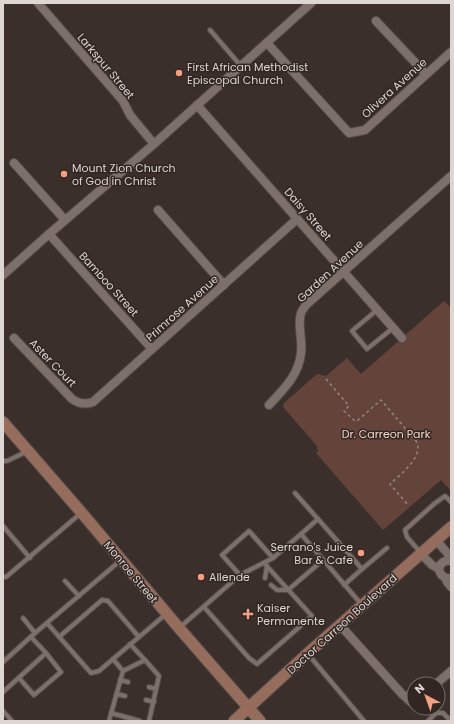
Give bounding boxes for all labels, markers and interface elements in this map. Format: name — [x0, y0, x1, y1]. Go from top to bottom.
street label: Larkspur Street — [74, 30, 138, 102]
street label: Olivera Avenue — [358, 54, 430, 122]
place label: First African Methodist Episcopal Church — [187, 59, 308, 88]
marker: First African Methodist Episcopal Church — [174, 68, 184, 78]
place label: Mount Zion Church of God in Christ — [72, 160, 176, 189]
marker: Mount Zion Church of God in Christ — [59, 169, 69, 179]
street label: Daisy Street — [281, 184, 335, 244]
street label: Garden Avenue — [293, 236, 367, 306]
street label: Bamboo Street — [76, 248, 142, 320]
street label: Primrose Avenue — [142, 271, 222, 345]
street label: Aster Court — [26, 335, 80, 391]
park label: Dr. Carreon Park — [342, 426, 431, 442]
street label: Monroe Street — [100, 537, 162, 607]
place label: Serrano's Juice Bar & Cafe — [271, 539, 353, 568]
marker: Serrano's Juice Bar & Cafe — [356, 548, 366, 558]
place label: Allende — [209, 569, 250, 585]
street label: Doctor Carreon Boulevard — [283, 570, 401, 678]
marker: Allende — [196, 572, 206, 582]
place label: Kaiser Permanente — [257, 600, 325, 629]
marker: Kaiser Permanente — [242, 608, 254, 620]
north arrow — [406, 676, 446, 716]
text: N — [411, 680, 428, 697]

